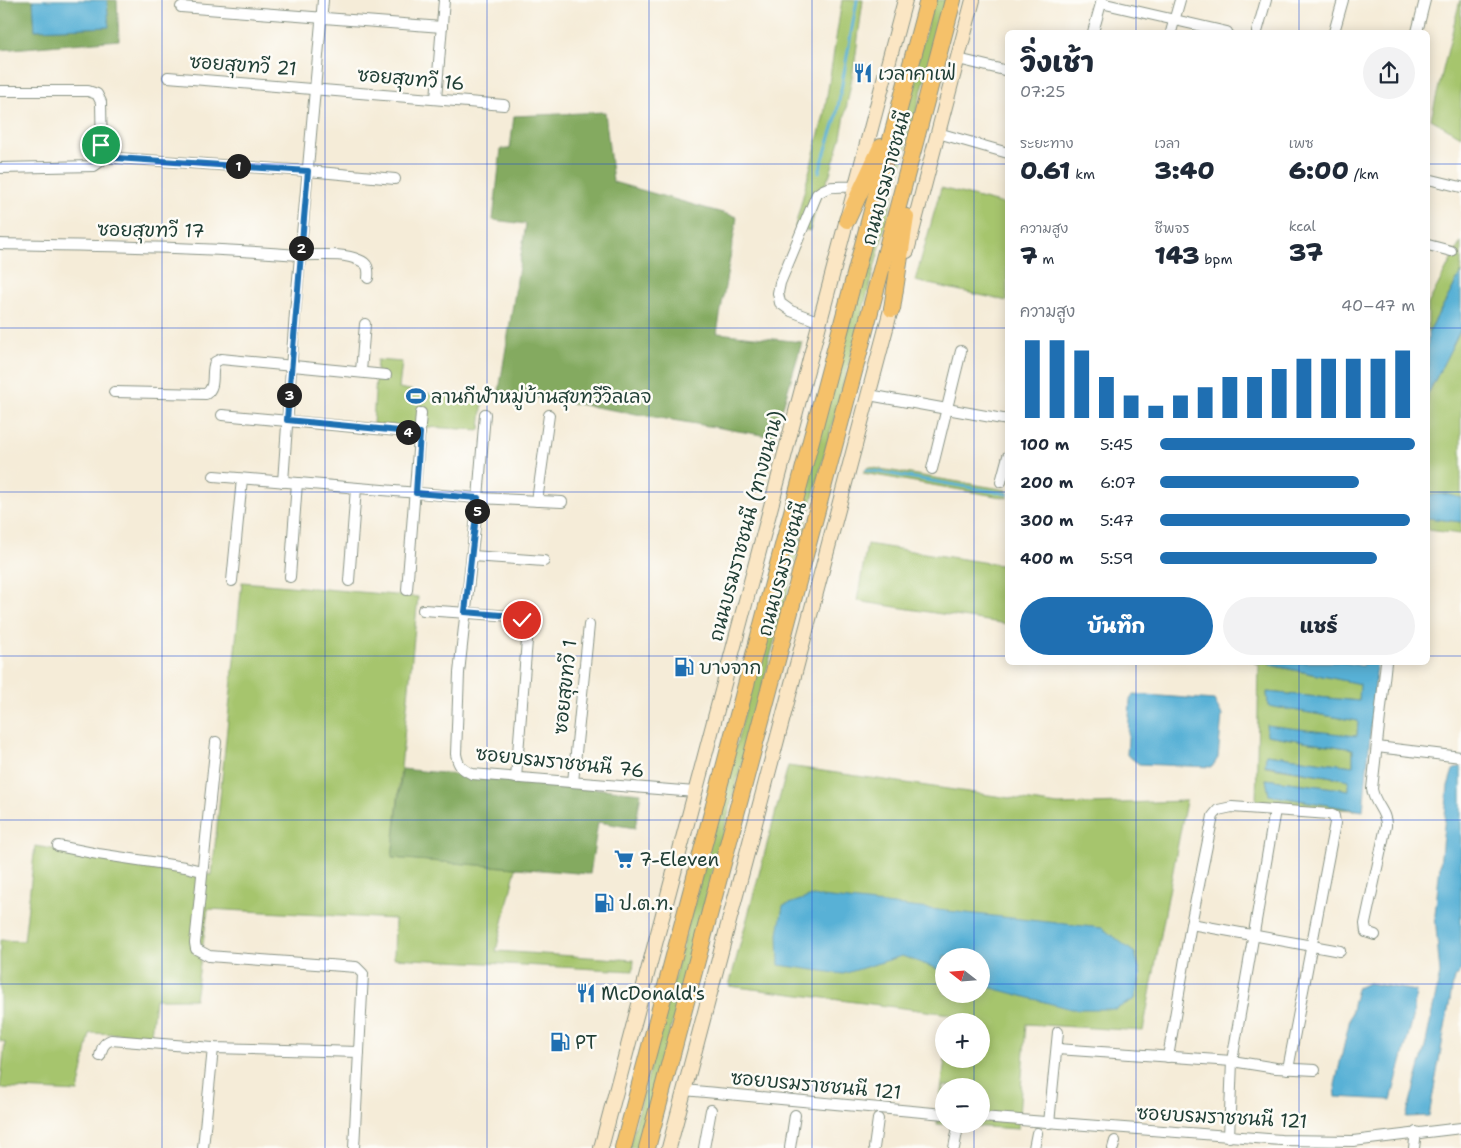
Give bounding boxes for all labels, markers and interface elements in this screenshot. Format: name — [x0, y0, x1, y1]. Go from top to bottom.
text: วิ่งเช้า — [1020, 43, 1094, 81]
button: share — [1363, 47, 1415, 99]
street label: ซอยสุขทวี 21 — [188, 49, 297, 83]
place label: เวลาคาเฟ่ — [878, 61, 956, 86]
street label: ซอยสุขทวี 16 — [356, 62, 466, 98]
restaurant icon: เวลาคาเฟ่ — [852, 62, 874, 84]
text: 07:25 — [1020, 81, 1065, 102]
street label: ถนนบรมราชชนนี — [856, 108, 916, 248]
pin — [80, 124, 122, 166]
icon: arrive — [87, 131, 115, 159]
text: ระยะทาง — [1020, 134, 1073, 152]
text: เวลา — [1154, 134, 1180, 152]
text: เพซ — [1289, 134, 1314, 152]
text: 0.61 — [1020, 153, 1070, 187]
text: 3:40 — [1154, 153, 1215, 187]
text: 6:00 — [1289, 153, 1349, 187]
pin: 1 — [226, 154, 250, 178]
text: 1 — [235, 157, 242, 175]
text: km — [1070, 165, 1095, 183]
text: /km — [1349, 165, 1379, 183]
street label: ซอยสุขทวี 17 — [97, 217, 205, 245]
text: kcal — [1289, 217, 1316, 235]
text: ความสูง — [1020, 219, 1068, 237]
text: ชีพจร — [1154, 219, 1190, 237]
text: 37 — [1289, 235, 1323, 269]
pin: 2 — [288, 236, 314, 260]
text: 7 — [1020, 238, 1038, 272]
text: 143 — [1154, 238, 1200, 272]
text: 2 — [297, 239, 306, 257]
text: m — [1038, 250, 1054, 268]
text: bpm — [1200, 250, 1233, 268]
text: 40–47 m — [1341, 295, 1415, 316]
text: ความสูง — [1020, 301, 1075, 322]
pin: 3 — [276, 382, 302, 408]
place label: ลานกีฬาหมู่บ้านสุขทวีวิลเลจ — [431, 384, 651, 411]
sports icon: ลานกีฬาหมู่บ้านสุขทวีวิลเลจ — [405, 385, 427, 407]
text: 3 — [285, 386, 294, 404]
street label: ถนนบรมราชชนนี (ทางขนาน) — [704, 408, 788, 644]
pin: 4 — [396, 420, 420, 444]
text: 4 — [404, 423, 413, 441]
text: 100 m — [1020, 434, 1069, 455]
text: 5:45 — [1100, 434, 1133, 455]
text: 200 m — [1020, 472, 1073, 493]
text: 6:07 — [1100, 472, 1136, 493]
pin: 5 — [464, 498, 490, 524]
street label: ถนนบรมราชชนนี — [753, 499, 811, 639]
text: 5 — [473, 502, 482, 520]
text: 300 m — [1020, 510, 1074, 531]
text: 5:47 — [1100, 510, 1134, 531]
text: 400 m — [1020, 548, 1074, 569]
text: 5:59 — [1100, 548, 1134, 569]
button: บันทึก — [1020, 597, 1213, 655]
button: แชร์ — [1223, 597, 1415, 655]
pin — [501, 599, 543, 641]
icon: check — [508, 606, 536, 634]
street label: ซอยสุขทวี 1 — [548, 638, 584, 736]
place label: บางจาก — [699, 655, 762, 680]
fuel station icon: บางจาก — [673, 656, 695, 678]
street label: ซอยบรมราชชนนี 76 — [474, 741, 646, 783]
place label: 7-Eleven — [639, 847, 719, 872]
supermarket icon: 7-Eleven — [613, 848, 635, 870]
place label: ป.ต.ท. — [619, 891, 673, 916]
fuel station icon: ป.ต.ท. — [593, 892, 615, 914]
north arrow — [935, 948, 990, 1002]
map controls — [935, 948, 990, 1133]
place label: McDonald's — [601, 981, 705, 1006]
restaurant icon: McDonald's — [575, 982, 597, 1004]
button: + — [935, 1013, 990, 1068]
place label: PT — [575, 1030, 597, 1055]
fuel station icon: PT — [549, 1031, 571, 1053]
street label: ซอยบรมราชชนนี 121 — [730, 1065, 902, 1105]
button: − — [935, 1078, 990, 1133]
street label: ซอยบรมราชชนนี 121 — [1136, 1100, 1308, 1134]

